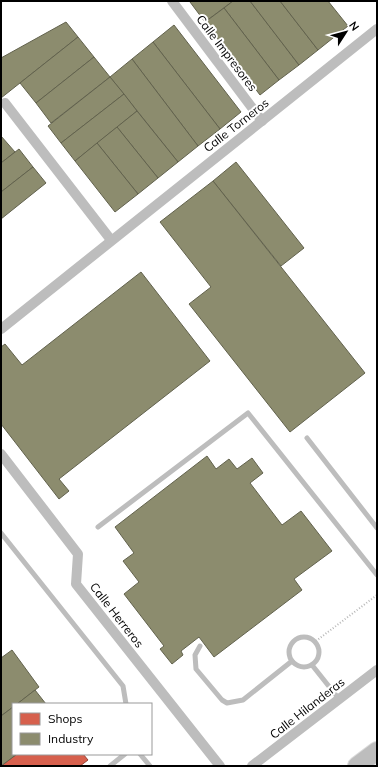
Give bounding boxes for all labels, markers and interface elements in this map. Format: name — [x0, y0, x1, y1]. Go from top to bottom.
street label: Calle Impresores — [193, 12, 261, 94]
north arrow — [326, 12, 366, 52]
text: N — [346, 19, 362, 34]
street label: Calle Torneros — [200, 95, 272, 155]
street label: Calle Herreros — [87, 579, 147, 651]
street label: Calle Hilanderas — [267, 674, 347, 742]
legend — [12, 703, 152, 755]
text: Shops — [48, 711, 83, 726]
text: Industry — [48, 731, 94, 746]

